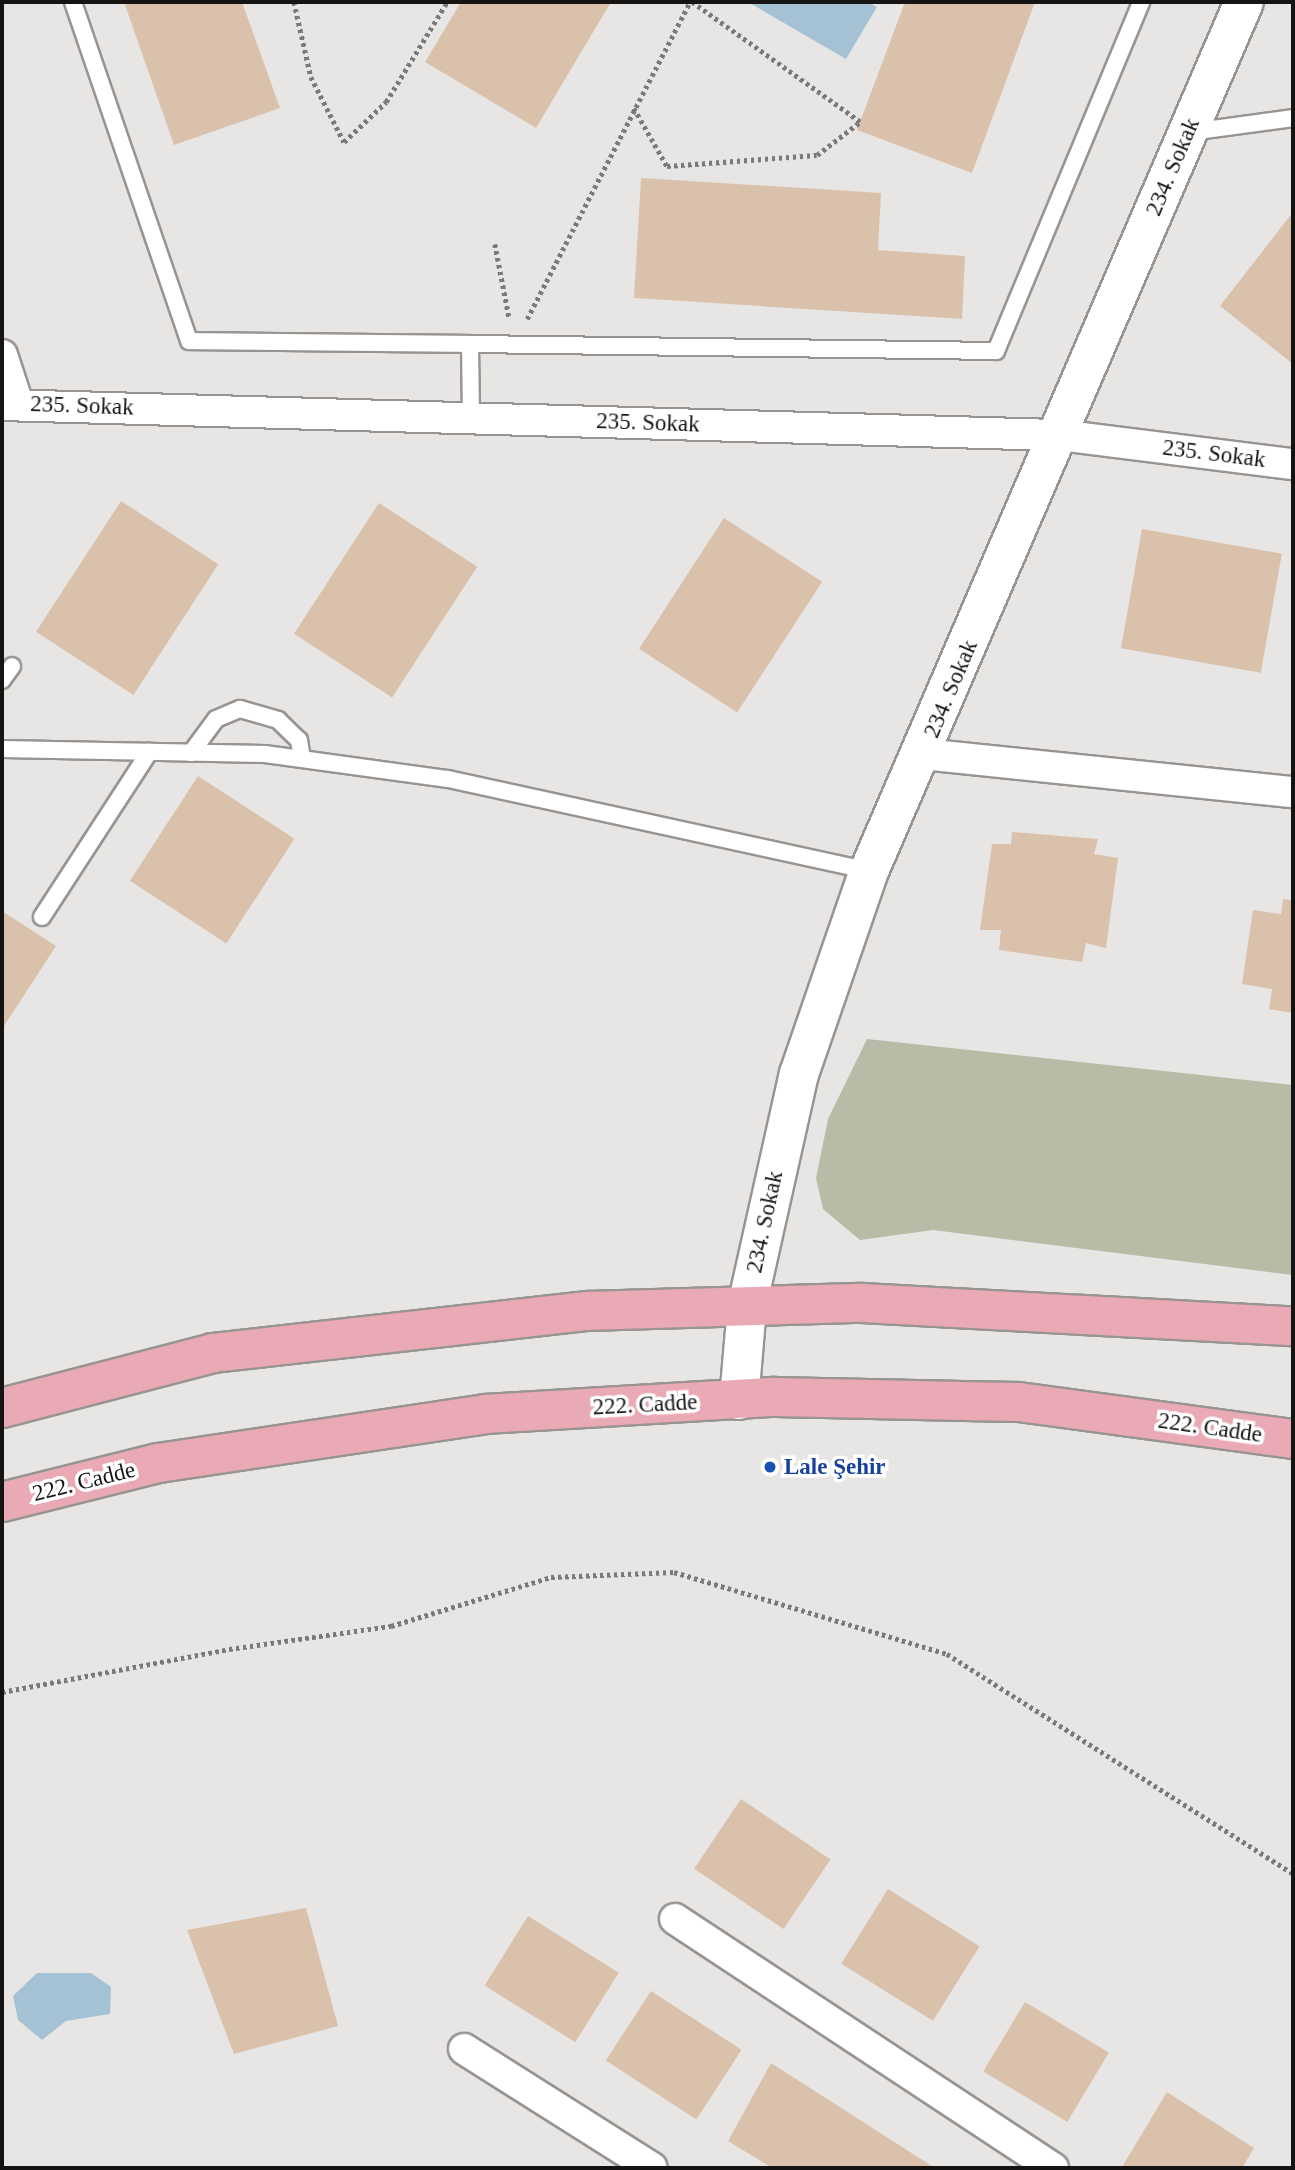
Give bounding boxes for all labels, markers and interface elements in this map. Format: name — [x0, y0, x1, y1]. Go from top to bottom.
street label: 234. Sokak — [1140, 114, 1206, 220]
street label: 235. Sokak — [30, 390, 134, 422]
street label: 235. Sokak — [596, 407, 700, 439]
street label: 235. Sokak — [1161, 434, 1267, 474]
street label: 234. Sokak — [918, 636, 984, 742]
street label: 234. Sokak — [741, 1169, 789, 1275]
street label: 222. Cadde — [592, 1388, 698, 1422]
street label: 222. Cadde — [1156, 1407, 1264, 1449]
place label: Lale Şehir — [784, 1453, 886, 1481]
street label: 222. Cadde — [30, 1456, 138, 1508]
marker: Lale Şehir — [762, 1459, 778, 1475]

